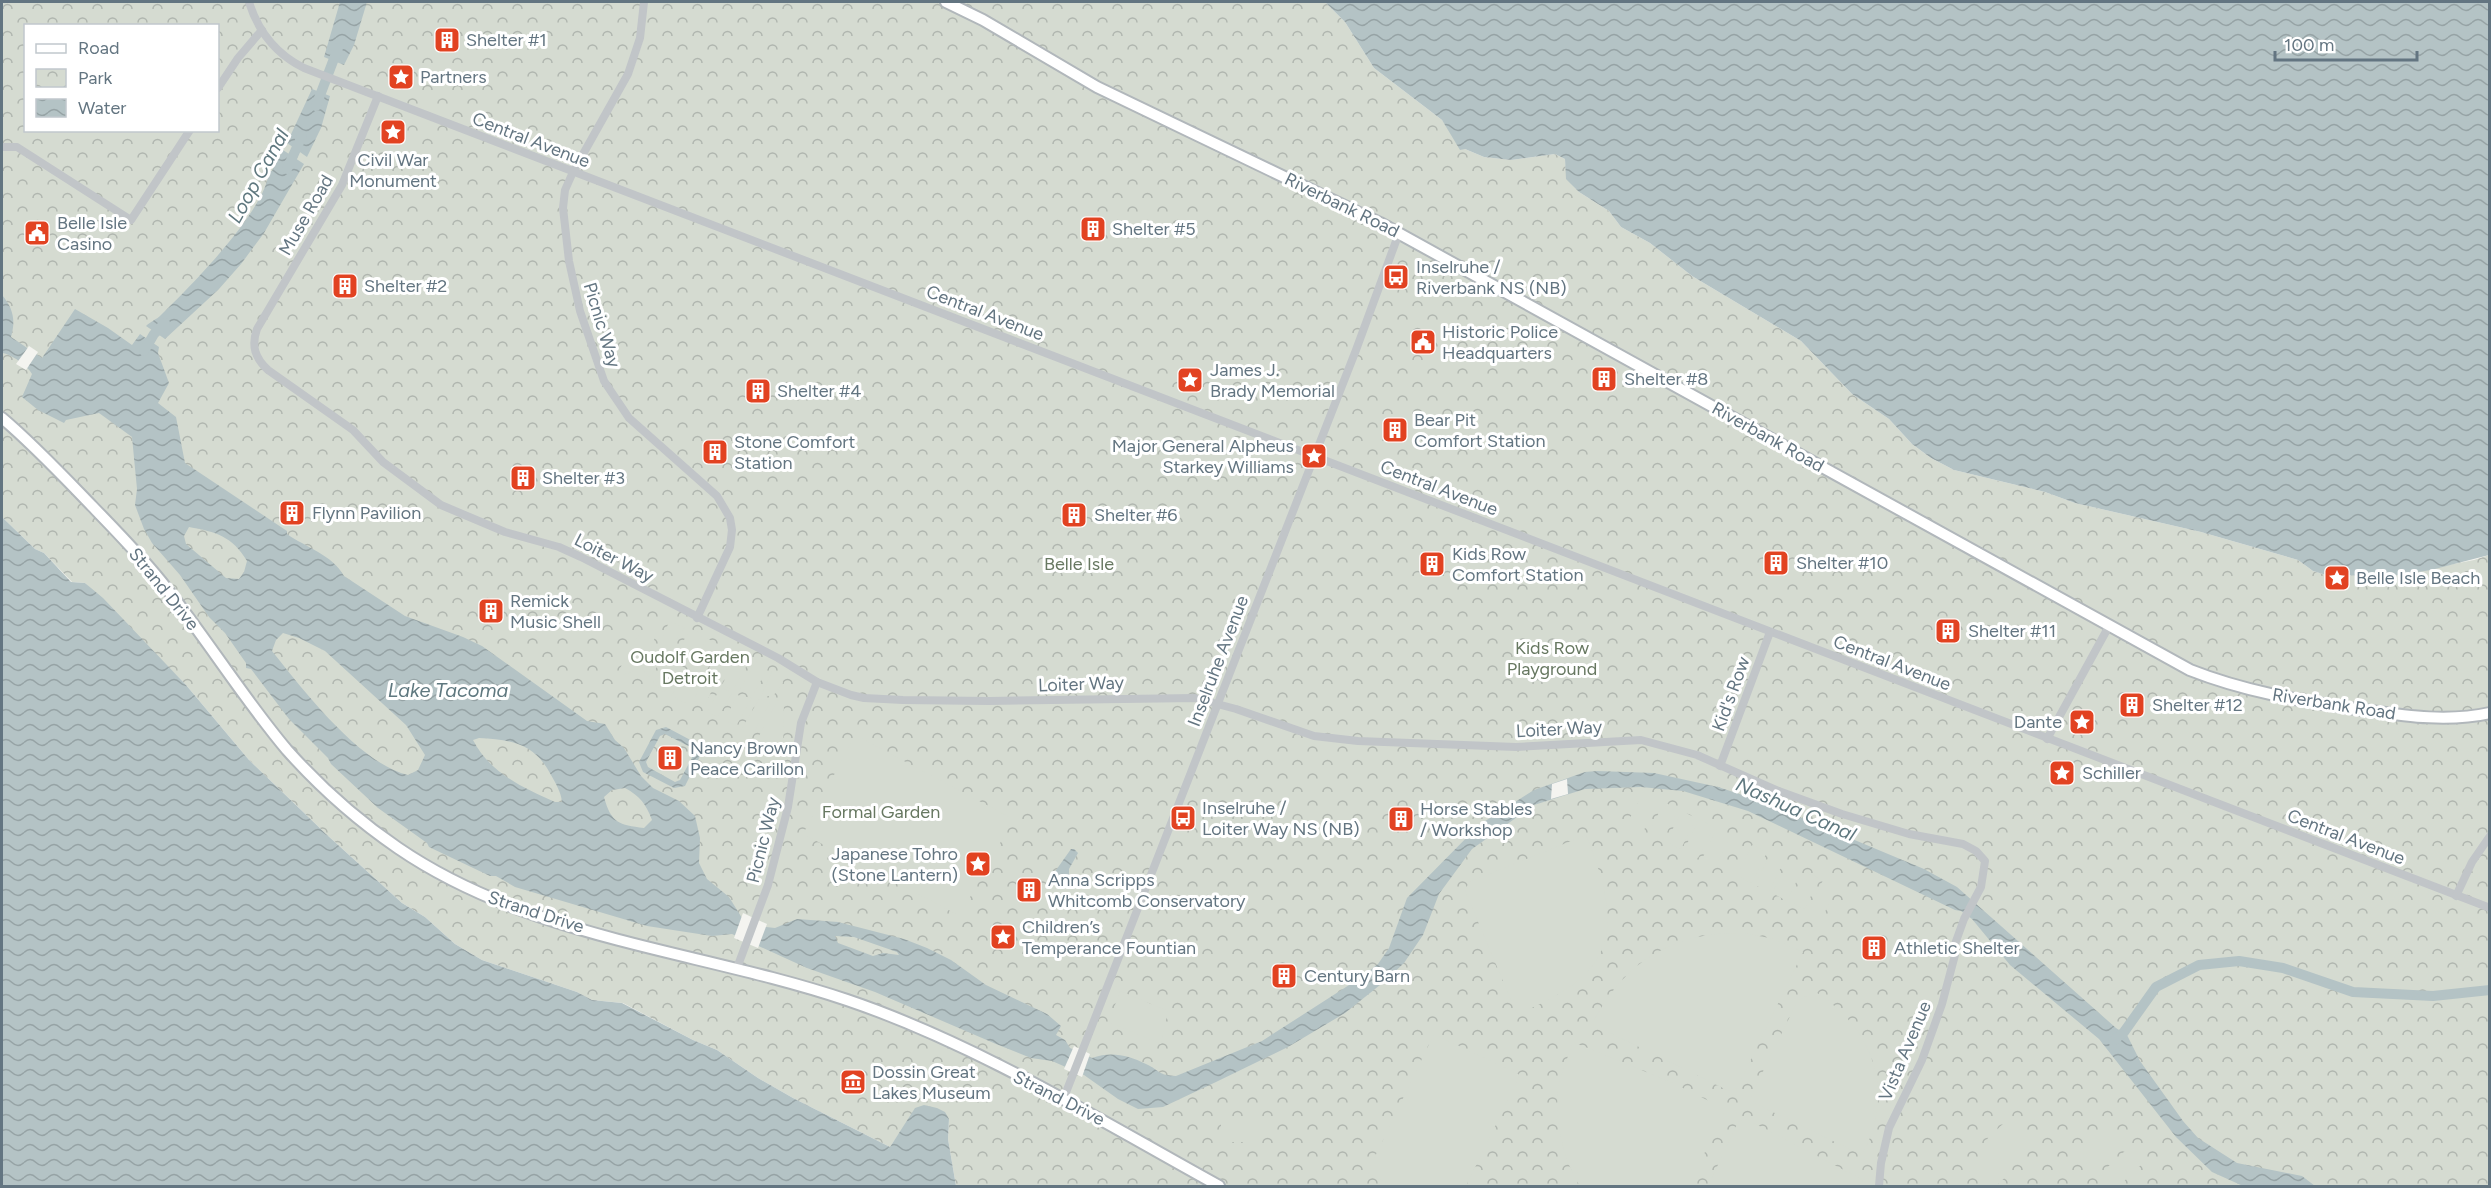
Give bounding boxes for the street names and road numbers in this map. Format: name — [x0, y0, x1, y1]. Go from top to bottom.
street label: Central Avenue — [469, 107, 593, 173]
street label: Riverbank Road — [1281, 168, 1403, 242]
street label: Muse Road — [274, 171, 338, 259]
street label: Picnic Way — [579, 280, 626, 371]
street label: Central Avenue — [923, 280, 1047, 346]
street label: Riverbank Road — [1708, 397, 1828, 477]
street label: Central Avenue — [1377, 455, 1501, 521]
street label: Loiter Way — [571, 529, 658, 588]
street label: Strand Drive — [124, 543, 204, 635]
street label: Inselruhe Avenue — [1183, 592, 1253, 730]
street label: Central Avenue — [1830, 630, 1954, 696]
street label: Kid's Row — [1707, 654, 1755, 734]
street label: Loiter Way — [1038, 671, 1125, 696]
street label: Riverbank Road — [2271, 683, 2397, 725]
street label: Loiter Way — [1515, 716, 1603, 742]
street label: Picnic Way — [742, 794, 784, 885]
street label: Central Avenue — [2284, 804, 2408, 870]
street label: Strand Drive — [485, 886, 587, 938]
street label: Vista Avenue — [1874, 998, 1936, 1104]
street label: Strand Drive — [1010, 1066, 1109, 1131]

